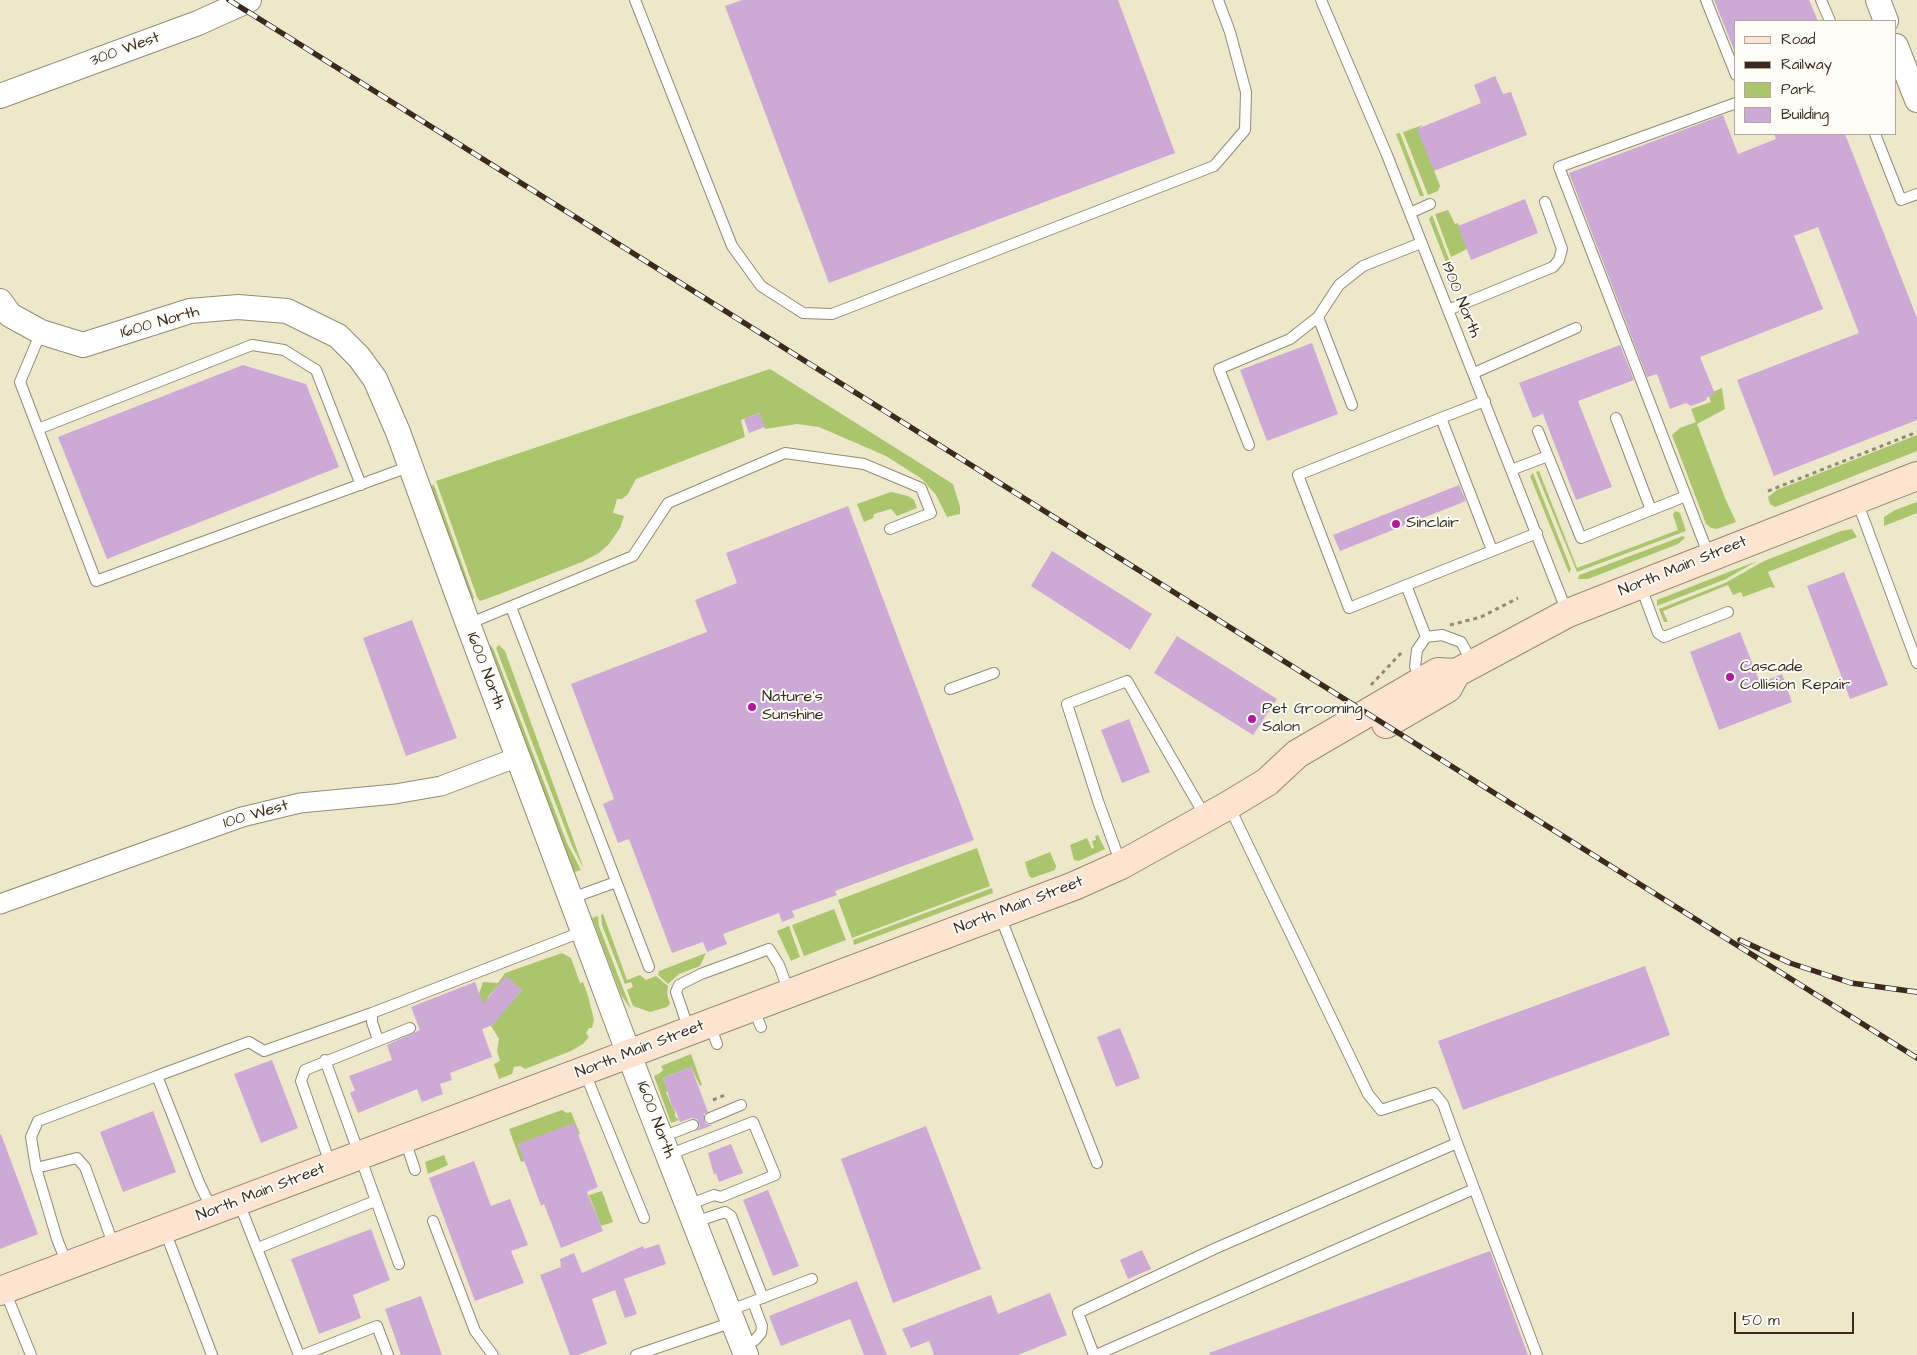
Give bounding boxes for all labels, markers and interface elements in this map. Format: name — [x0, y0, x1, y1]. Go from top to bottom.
legend — [1734, 20, 1897, 135]
street label: 300 West — [87, 29, 163, 71]
text: Road — [1781, 29, 1815, 50]
text: Railway — [1781, 54, 1832, 75]
text: Park — [1781, 79, 1816, 100]
text: Building — [1781, 104, 1829, 125]
street label: 1900 North — [1436, 259, 1484, 341]
street label: 1600 North — [118, 303, 202, 343]
place label: Sinclair — [1406, 514, 1459, 534]
marker: Sinclair — [1390, 518, 1402, 530]
street label: North Main Street — [1616, 533, 1750, 601]
street label: 1600 North — [462, 630, 508, 712]
place label: Cascade Collision Repair — [1740, 658, 1850, 696]
marker: Cascade Collision Repair — [1724, 671, 1736, 683]
place label: Nature's Sunshine — [762, 688, 823, 726]
place label: Pet Grooming Salon — [1262, 700, 1363, 738]
marker: Nature's Sunshine — [746, 701, 758, 713]
marker: Pet Grooming Salon — [1246, 713, 1258, 725]
street label: 100 West — [221, 797, 291, 833]
street label: North Main Street — [952, 873, 1086, 939]
street label: North Main Street — [573, 1017, 707, 1083]
street label: 1600 North — [632, 1079, 678, 1161]
street label: North Main Street — [194, 1160, 328, 1226]
scale bar — [1737, 1302, 1857, 1334]
text: 50 m — [1742, 1310, 1780, 1331]

